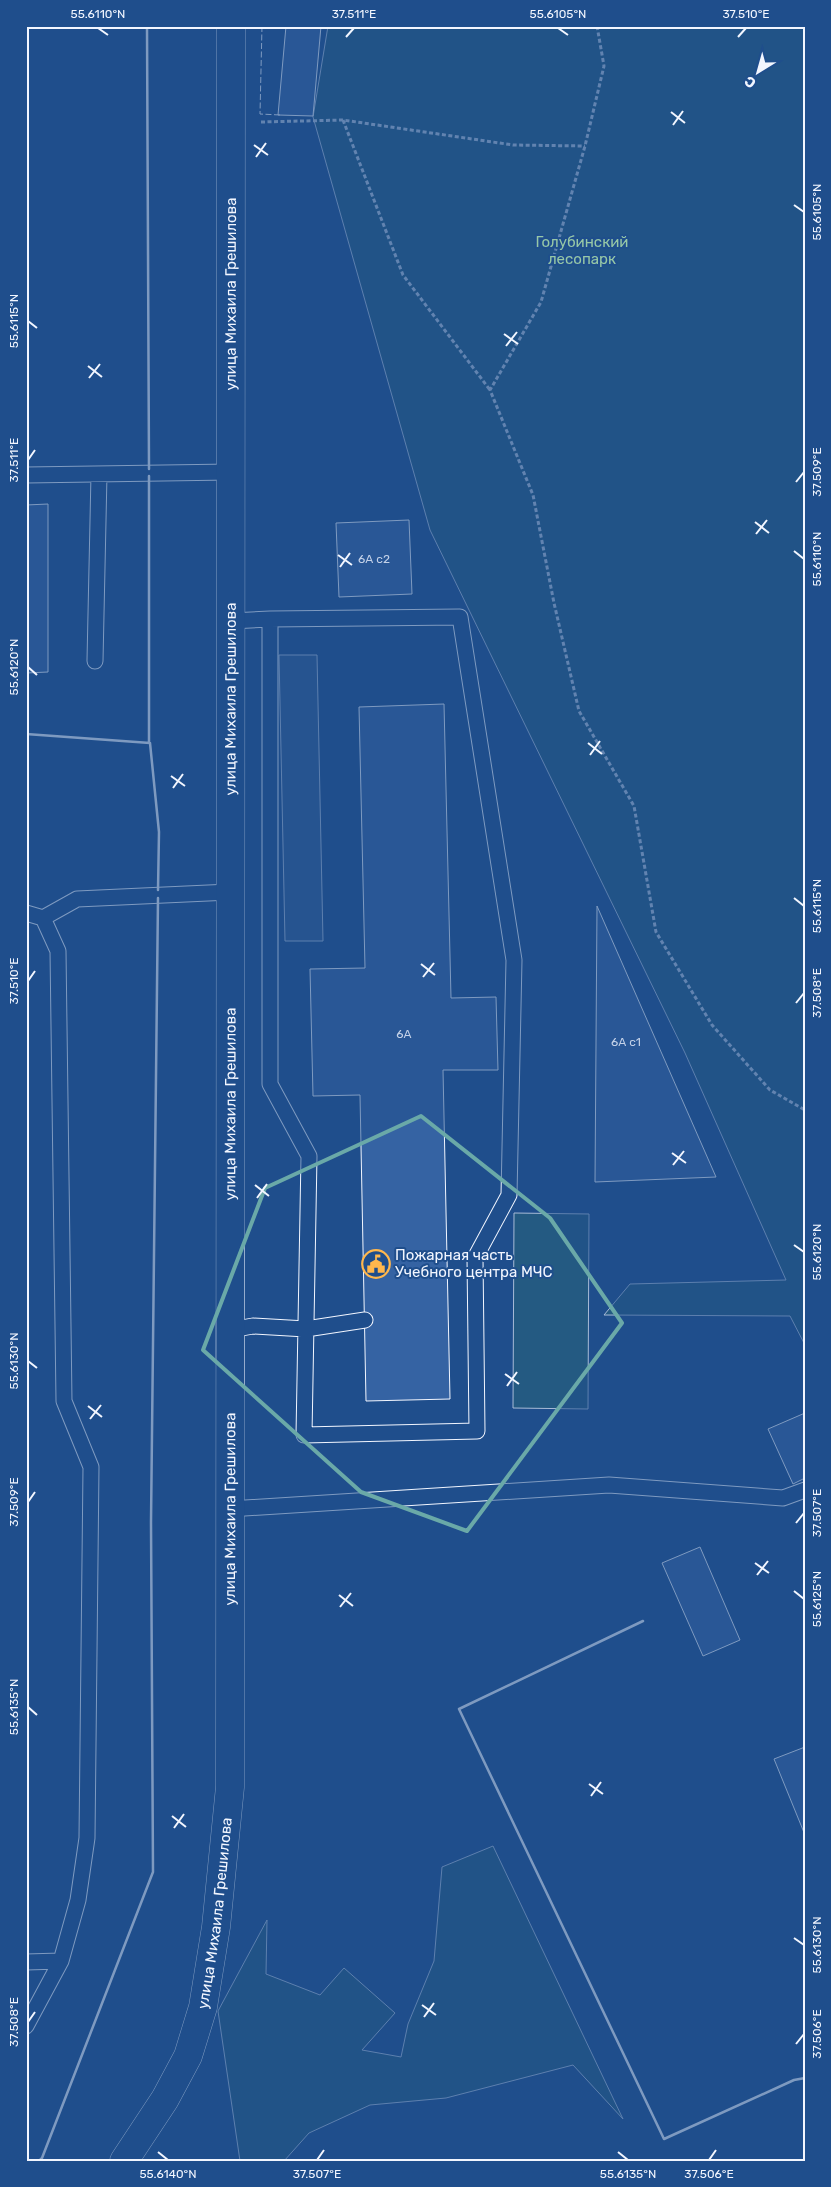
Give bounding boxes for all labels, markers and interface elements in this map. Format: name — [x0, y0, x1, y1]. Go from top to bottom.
text: 55.6110°N — [71, 7, 125, 21]
text: 37.511°E — [332, 7, 376, 21]
text: 55.6105°N — [530, 7, 586, 21]
text: 37.510°E — [722, 7, 770, 21]
north arrow — [734, 48, 784, 98]
text: С — [741, 72, 760, 92]
text: 55.6105°N — [810, 184, 824, 240]
street label: улица Михаила Грешилова — [222, 198, 240, 391]
park label: Голубинский лесопарк — [536, 233, 628, 268]
text: 55.6115°N — [7, 294, 21, 348]
text: 37.511°E — [7, 438, 21, 482]
text: 37.509°E — [810, 447, 824, 497]
text: 55.6110°N — [810, 532, 824, 586]
house number: 6А с2 — [358, 552, 390, 566]
street label: улица Михаила Грешилова — [222, 603, 240, 796]
text: 55.6120°N — [7, 639, 21, 695]
text: 55.6115°N — [810, 879, 824, 933]
text: 37.510°E — [7, 957, 21, 1005]
text: 37.508°E — [810, 968, 824, 1018]
street label: улица Михаила Грешилова — [221, 1008, 239, 1201]
house number: 6А — [396, 1027, 412, 1041]
house number: 6А с1 — [611, 1035, 641, 1049]
text: 55.6120°N — [810, 1224, 824, 1280]
place label: Пожарная часть Учебного центра МЧС — [395, 1246, 553, 1281]
public building icon: Пожарная часть Учебного центра МЧС — [361, 1249, 391, 1279]
text: 55.6130°N — [7, 1333, 21, 1389]
street label: улица Михаила Грешилова — [221, 1413, 239, 1606]
text: 37.509°E — [7, 1477, 21, 1527]
text: 37.507°E — [810, 1489, 824, 1537]
text: 55.6125°N — [810, 1571, 824, 1627]
text: 55.6135°N — [7, 1679, 21, 1735]
street label: улица Михаила Грешилова — [194, 1817, 236, 2010]
text: 55.6130°N — [810, 1917, 824, 1973]
text: 37.508°E — [7, 1997, 21, 2047]
text: 37.506°E — [810, 2009, 824, 2059]
text: 55.6140°N — [139, 2167, 197, 2181]
text: 37.507°E — [293, 2167, 341, 2181]
text: 55.6135°N — [600, 2167, 656, 2181]
text: 37.506°E — [684, 2167, 734, 2181]

